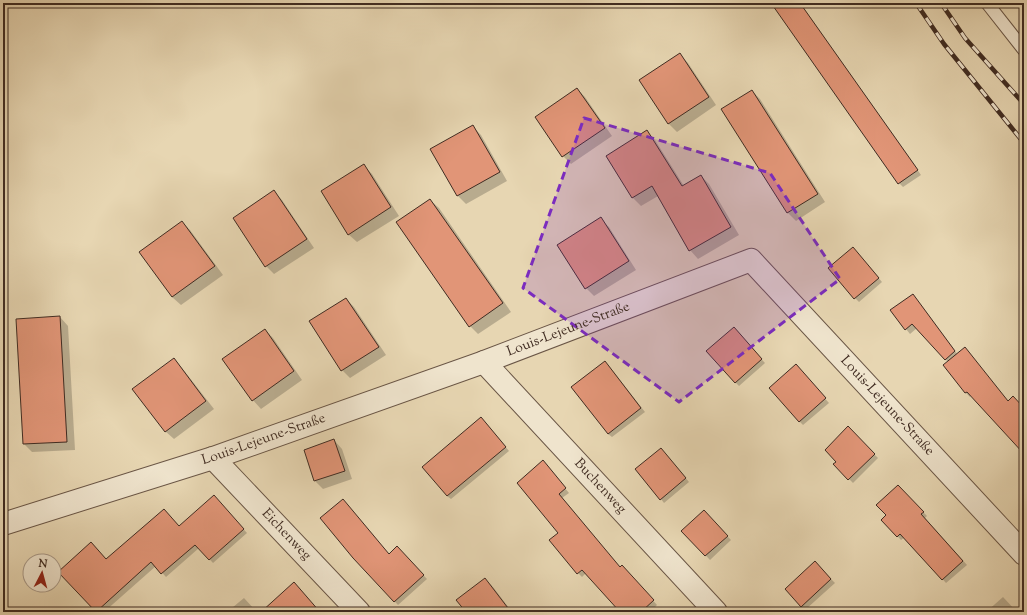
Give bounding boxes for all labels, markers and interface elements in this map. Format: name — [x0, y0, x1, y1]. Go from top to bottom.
street label: Louis-Lejeune-Straße — [504, 297, 633, 362]
street label: Louis-Lejeune-Straße — [835, 352, 938, 461]
street label: Louis-Lejeune-Straße — [199, 409, 328, 471]
street label: Buchenweg — [569, 454, 631, 519]
street label: Eichenweg — [256, 505, 316, 565]
north arrow — [22, 553, 62, 593]
text: N — [37, 556, 48, 572]

